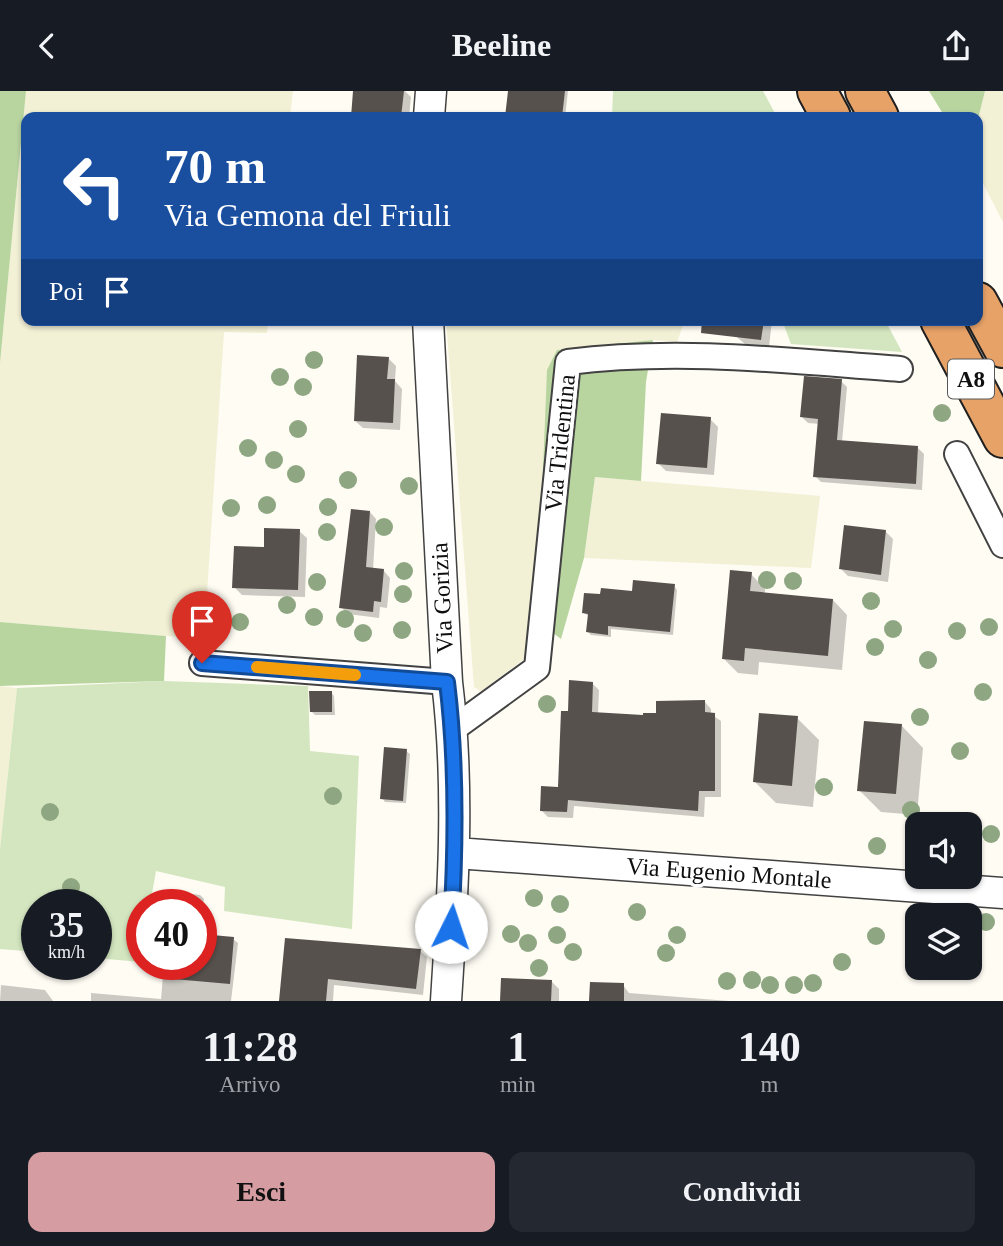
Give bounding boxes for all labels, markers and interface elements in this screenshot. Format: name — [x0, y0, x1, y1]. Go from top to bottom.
icon: back — [28, 27, 66, 65]
text: Beeline — [452, 27, 551, 63]
icon: share — [937, 27, 975, 65]
text: 70 m — [164, 139, 266, 194]
icon: left — [49, 140, 140, 231]
text: Via Gemona del Friuli — [164, 197, 451, 233]
icon: arrive — [98, 273, 136, 311]
text: Poi — [49, 277, 84, 306]
road number: A8 — [948, 359, 994, 399]
street label: Via Tridentina — [540, 373, 580, 513]
street label: Via Gorizia — [426, 541, 458, 654]
pin — [172, 591, 232, 663]
icon: arrive — [183, 602, 221, 640]
map controls — [905, 812, 982, 980]
button: sound — [905, 812, 982, 889]
street label: Via Eugenio Montale — [626, 853, 832, 893]
speed limit sign: 40 — [126, 889, 217, 980]
position arrow — [414, 890, 488, 964]
button: layers — [905, 903, 982, 980]
text: 35 — [49, 906, 84, 945]
text: km/h — [48, 942, 85, 962]
text: 11:28 — [202, 1024, 298, 1070]
text: 1 — [507, 1024, 528, 1070]
text: 140 — [738, 1024, 801, 1070]
text: Arrivo — [219, 1072, 281, 1097]
text: min — [500, 1072, 536, 1097]
text: m — [760, 1072, 778, 1097]
button: Esci — [28, 1152, 495, 1232]
button: Condividi — [509, 1152, 975, 1232]

